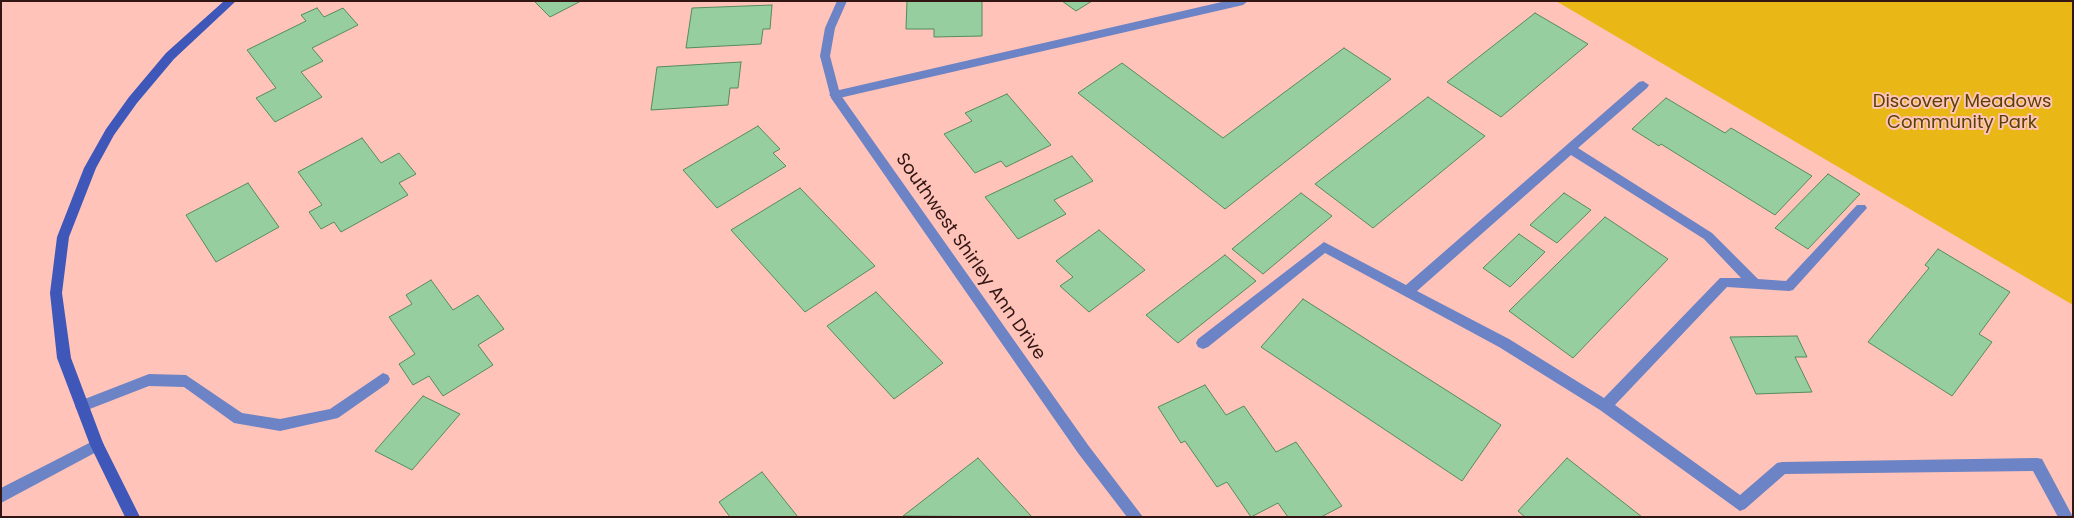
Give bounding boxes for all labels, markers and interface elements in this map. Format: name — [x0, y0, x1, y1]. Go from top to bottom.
park label: Discovery Meadows Community Park — [1873, 91, 2051, 134]
street label: Southwest Shirley Ann Drive — [890, 150, 1050, 364]

